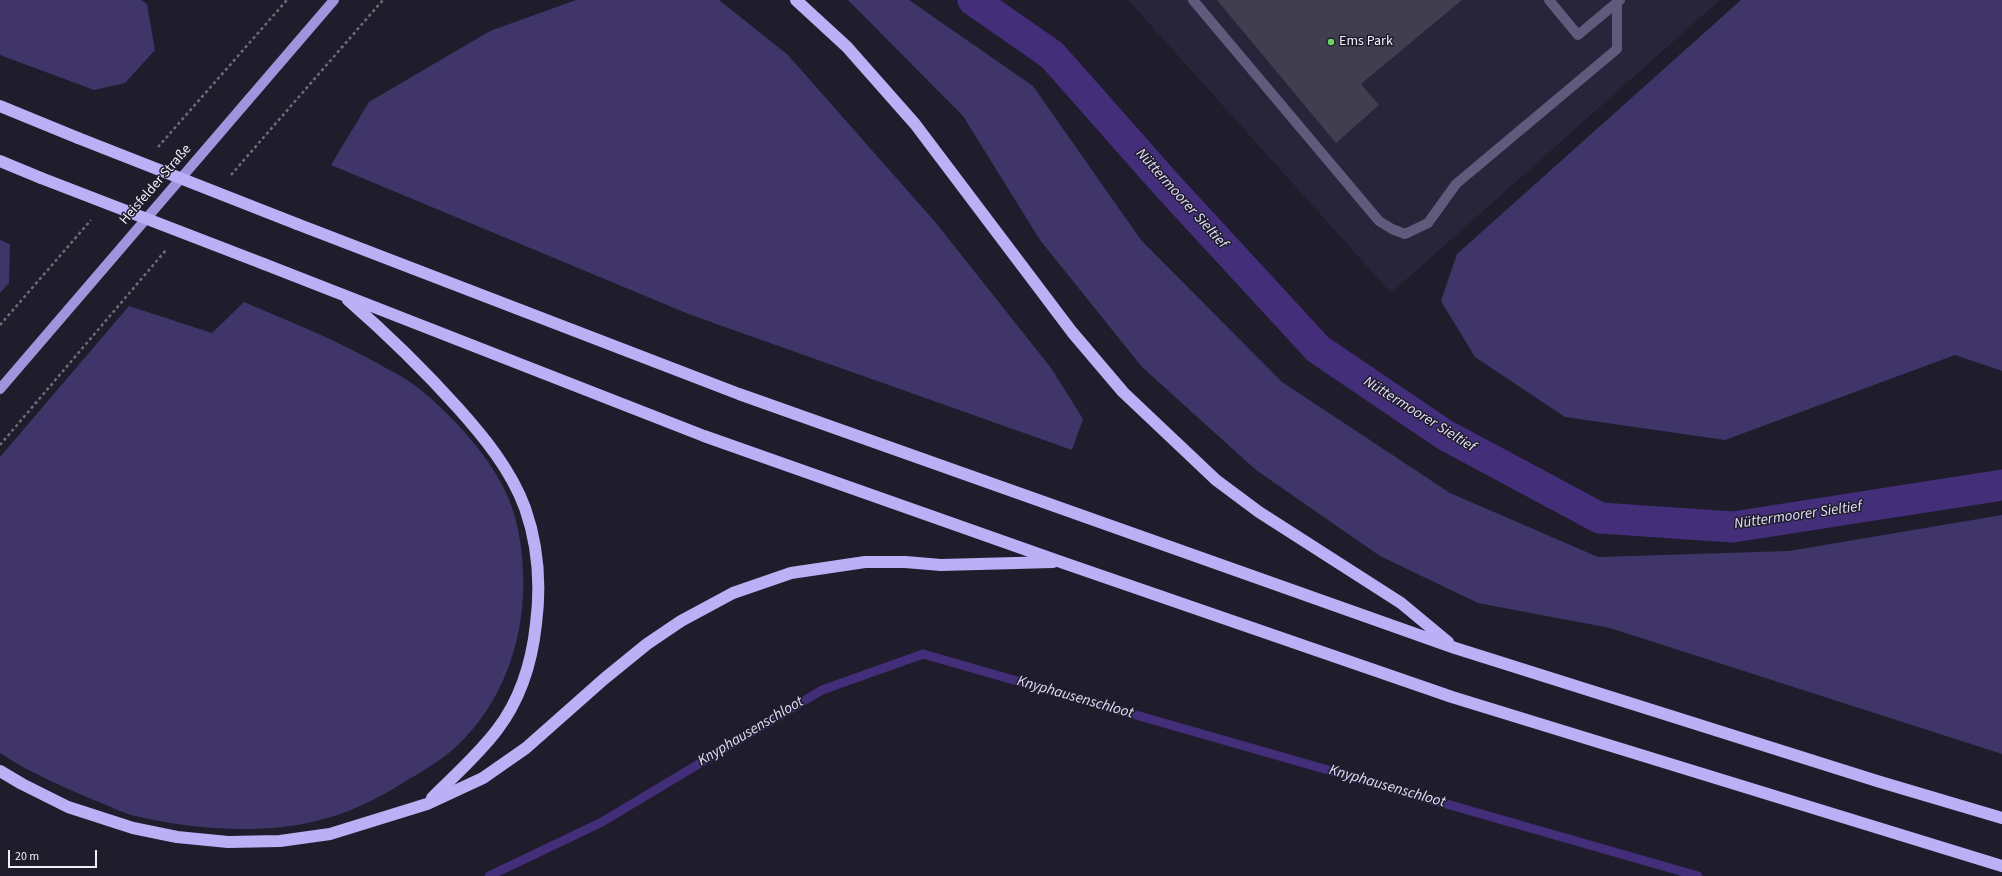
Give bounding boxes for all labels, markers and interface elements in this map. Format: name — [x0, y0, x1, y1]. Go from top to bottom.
place label: Ems Park — [1339, 34, 1393, 50]
marker: Ems Park — [1326, 37, 1336, 47]
street label: Heisfelder Straße — [117, 141, 195, 229]
water label: Nüttermoorer Sieltief — [1131, 145, 1231, 253]
water label: Nüttermoorer Sieltief — [1360, 373, 1478, 457]
water label: Nüttermoorer Sieltief — [1733, 498, 1863, 534]
water label: Knyphausenschloot — [1015, 673, 1135, 723]
water label: Knyphausenschloot — [695, 693, 807, 771]
water label: Knyphausenschloot — [1327, 762, 1447, 812]
scale bar — [10, 842, 99, 868]
text: 20 m — [15, 848, 39, 865]

